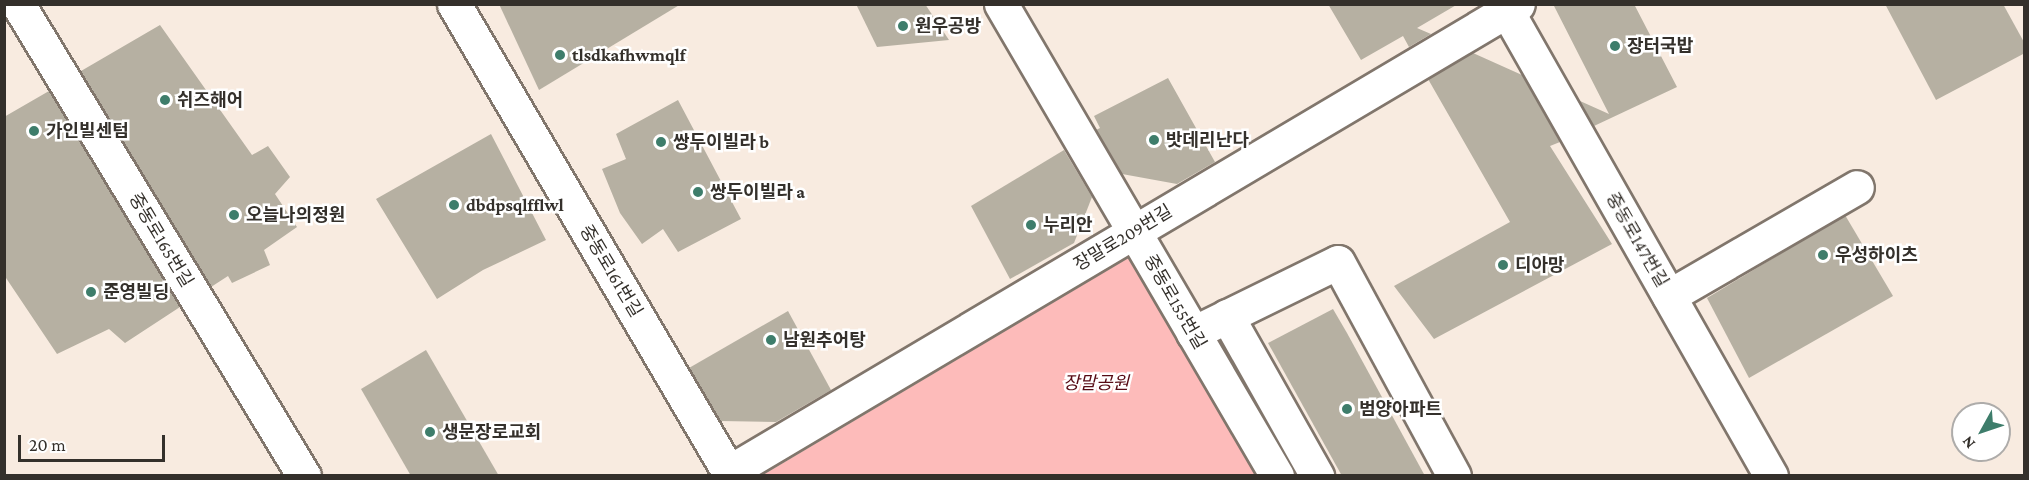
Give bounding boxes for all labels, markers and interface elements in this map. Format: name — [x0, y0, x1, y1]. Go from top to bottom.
place label: 원우공방 — [915, 15, 981, 37]
marker: 원우공방 — [896, 19, 910, 33]
place label: 장터국밥 — [1627, 35, 1693, 57]
marker: 장터국밥 — [1608, 39, 1622, 53]
place label: tlsdkafhwmqlf — [572, 44, 686, 66]
marker: tlsdkafhwmqlf — [553, 48, 567, 62]
place label: 쉬즈해어 — [177, 89, 243, 111]
marker: 쉬즈해어 — [158, 93, 172, 107]
place label: 가인빌센텀 — [46, 120, 129, 142]
marker: 가인빌센텀 — [27, 124, 41, 138]
place label: 밧데리난다 — [1166, 129, 1249, 151]
place label: 쌍두이빌라 b — [673, 131, 769, 153]
marker: 밧데리난다 — [1147, 133, 1161, 147]
marker: 쌍두이빌라 b — [654, 135, 668, 149]
place label: 쌍두이빌라 a — [710, 181, 805, 203]
marker: 쌍두이빌라 a — [691, 185, 705, 199]
street label: 중동로165번길 — [124, 189, 198, 291]
street label: 중동로147번길 — [1601, 189, 1673, 291]
place label: dbdpsqlfflwl — [466, 194, 564, 216]
marker: dbdpsqlfflwl — [447, 198, 461, 212]
street label: 장말로209번길 — [1070, 200, 1176, 276]
place label: 오늘나의정원 — [246, 204, 345, 226]
marker: 오늘나의정원 — [227, 208, 241, 222]
place label: 누리안 — [1043, 214, 1093, 236]
marker: 누리안 — [1024, 218, 1038, 232]
street label: 중동로161번길 — [575, 221, 647, 321]
place label: 우성하이츠 — [1835, 244, 1918, 266]
marker: 우성하이츠 — [1816, 248, 1830, 262]
street label: 중동로155번길 — [1139, 251, 1211, 353]
place label: 디아망 — [1515, 254, 1565, 276]
marker: 디아망 — [1496, 258, 1510, 272]
place label: 준영빌딩 — [103, 281, 169, 303]
marker: 준영빌딩 — [84, 285, 98, 299]
place label: 남원추어탕 — [783, 329, 866, 351]
marker: 남원추어탕 — [764, 333, 778, 347]
park label: 장말공원 — [1063, 372, 1129, 394]
place label: 범양아파트 — [1359, 398, 1442, 420]
marker: 범양아파트 — [1340, 402, 1354, 416]
north arrow — [1951, 402, 2011, 462]
place label: 생문장로교회 — [442, 421, 541, 443]
scale bar — [21, 423, 168, 461]
marker: 생문장로교회 — [423, 425, 437, 439]
text: N — [1958, 433, 1978, 452]
text: 20 m — [29, 435, 66, 455]

